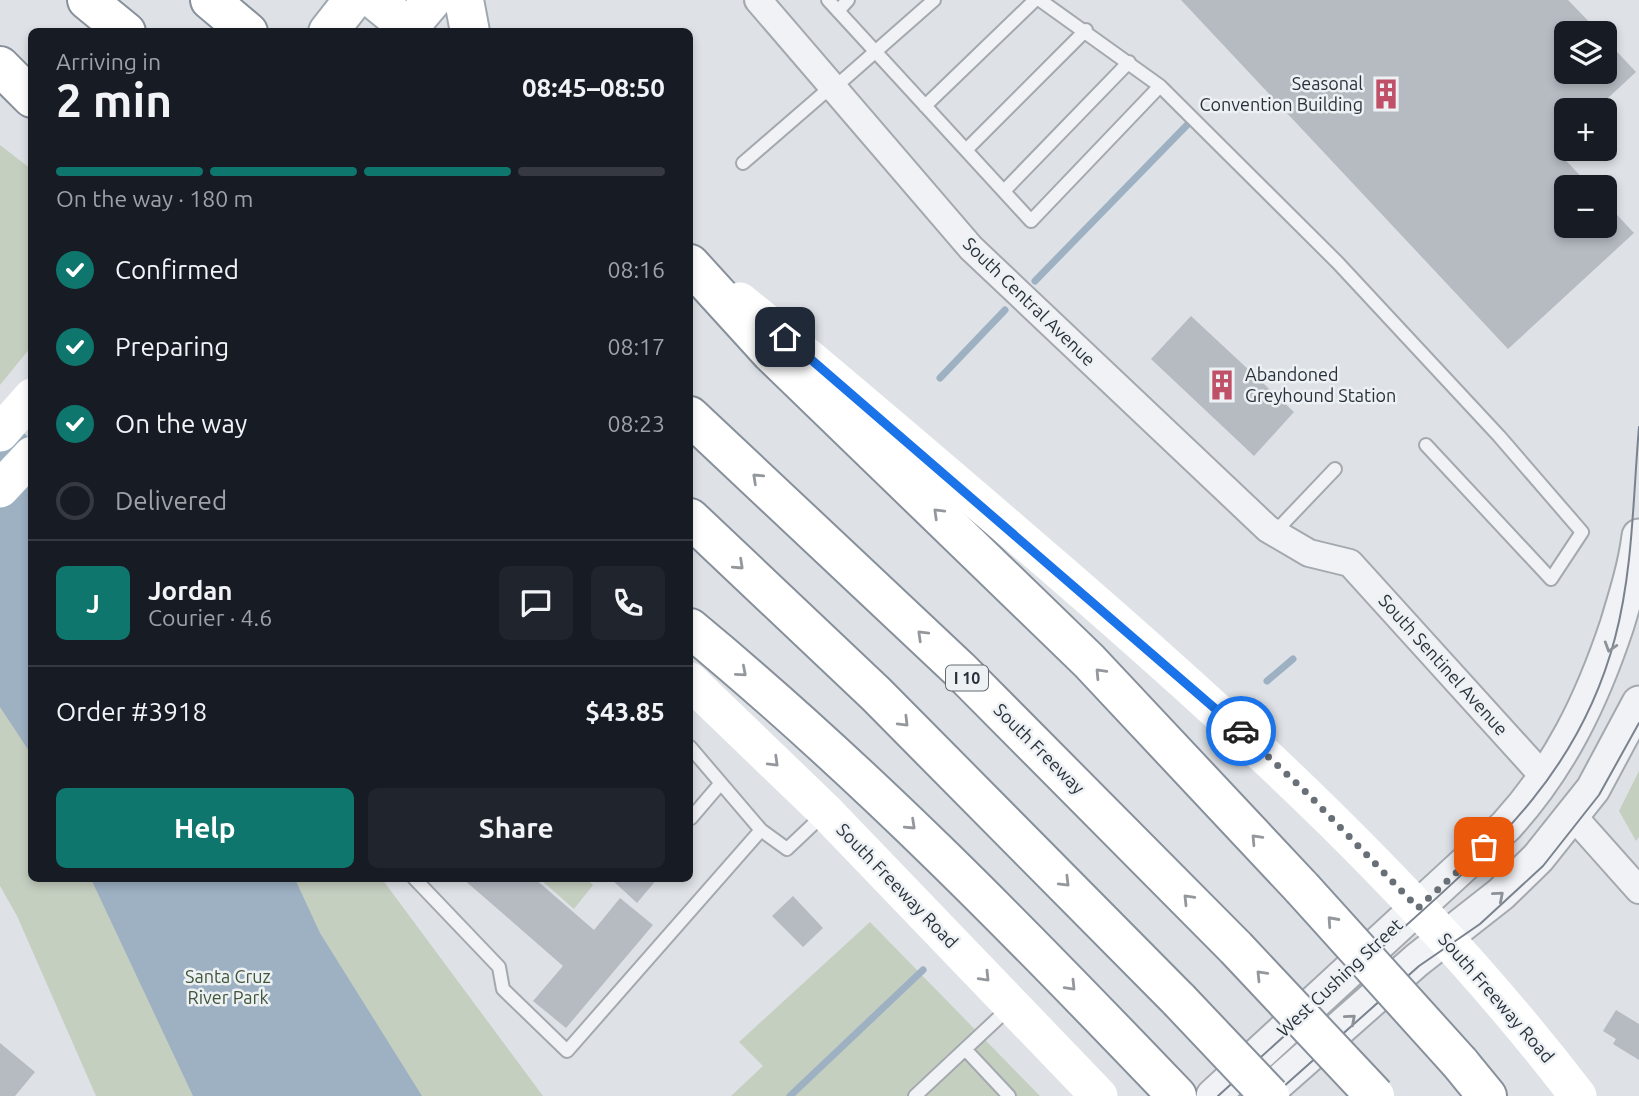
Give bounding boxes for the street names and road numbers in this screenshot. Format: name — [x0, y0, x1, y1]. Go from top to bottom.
street label: South Central Avenue — [960, 233, 1100, 369]
street label: South Sentinel Avenue — [1375, 590, 1512, 739]
road number: I 10 — [946, 666, 988, 691]
street label: South Freeway — [990, 699, 1089, 798]
street label: South Freeway Road — [833, 819, 962, 952]
street label: West Cushing Street — [1273, 914, 1406, 1040]
street label: South Freeway Road — [1435, 929, 1558, 1066]

